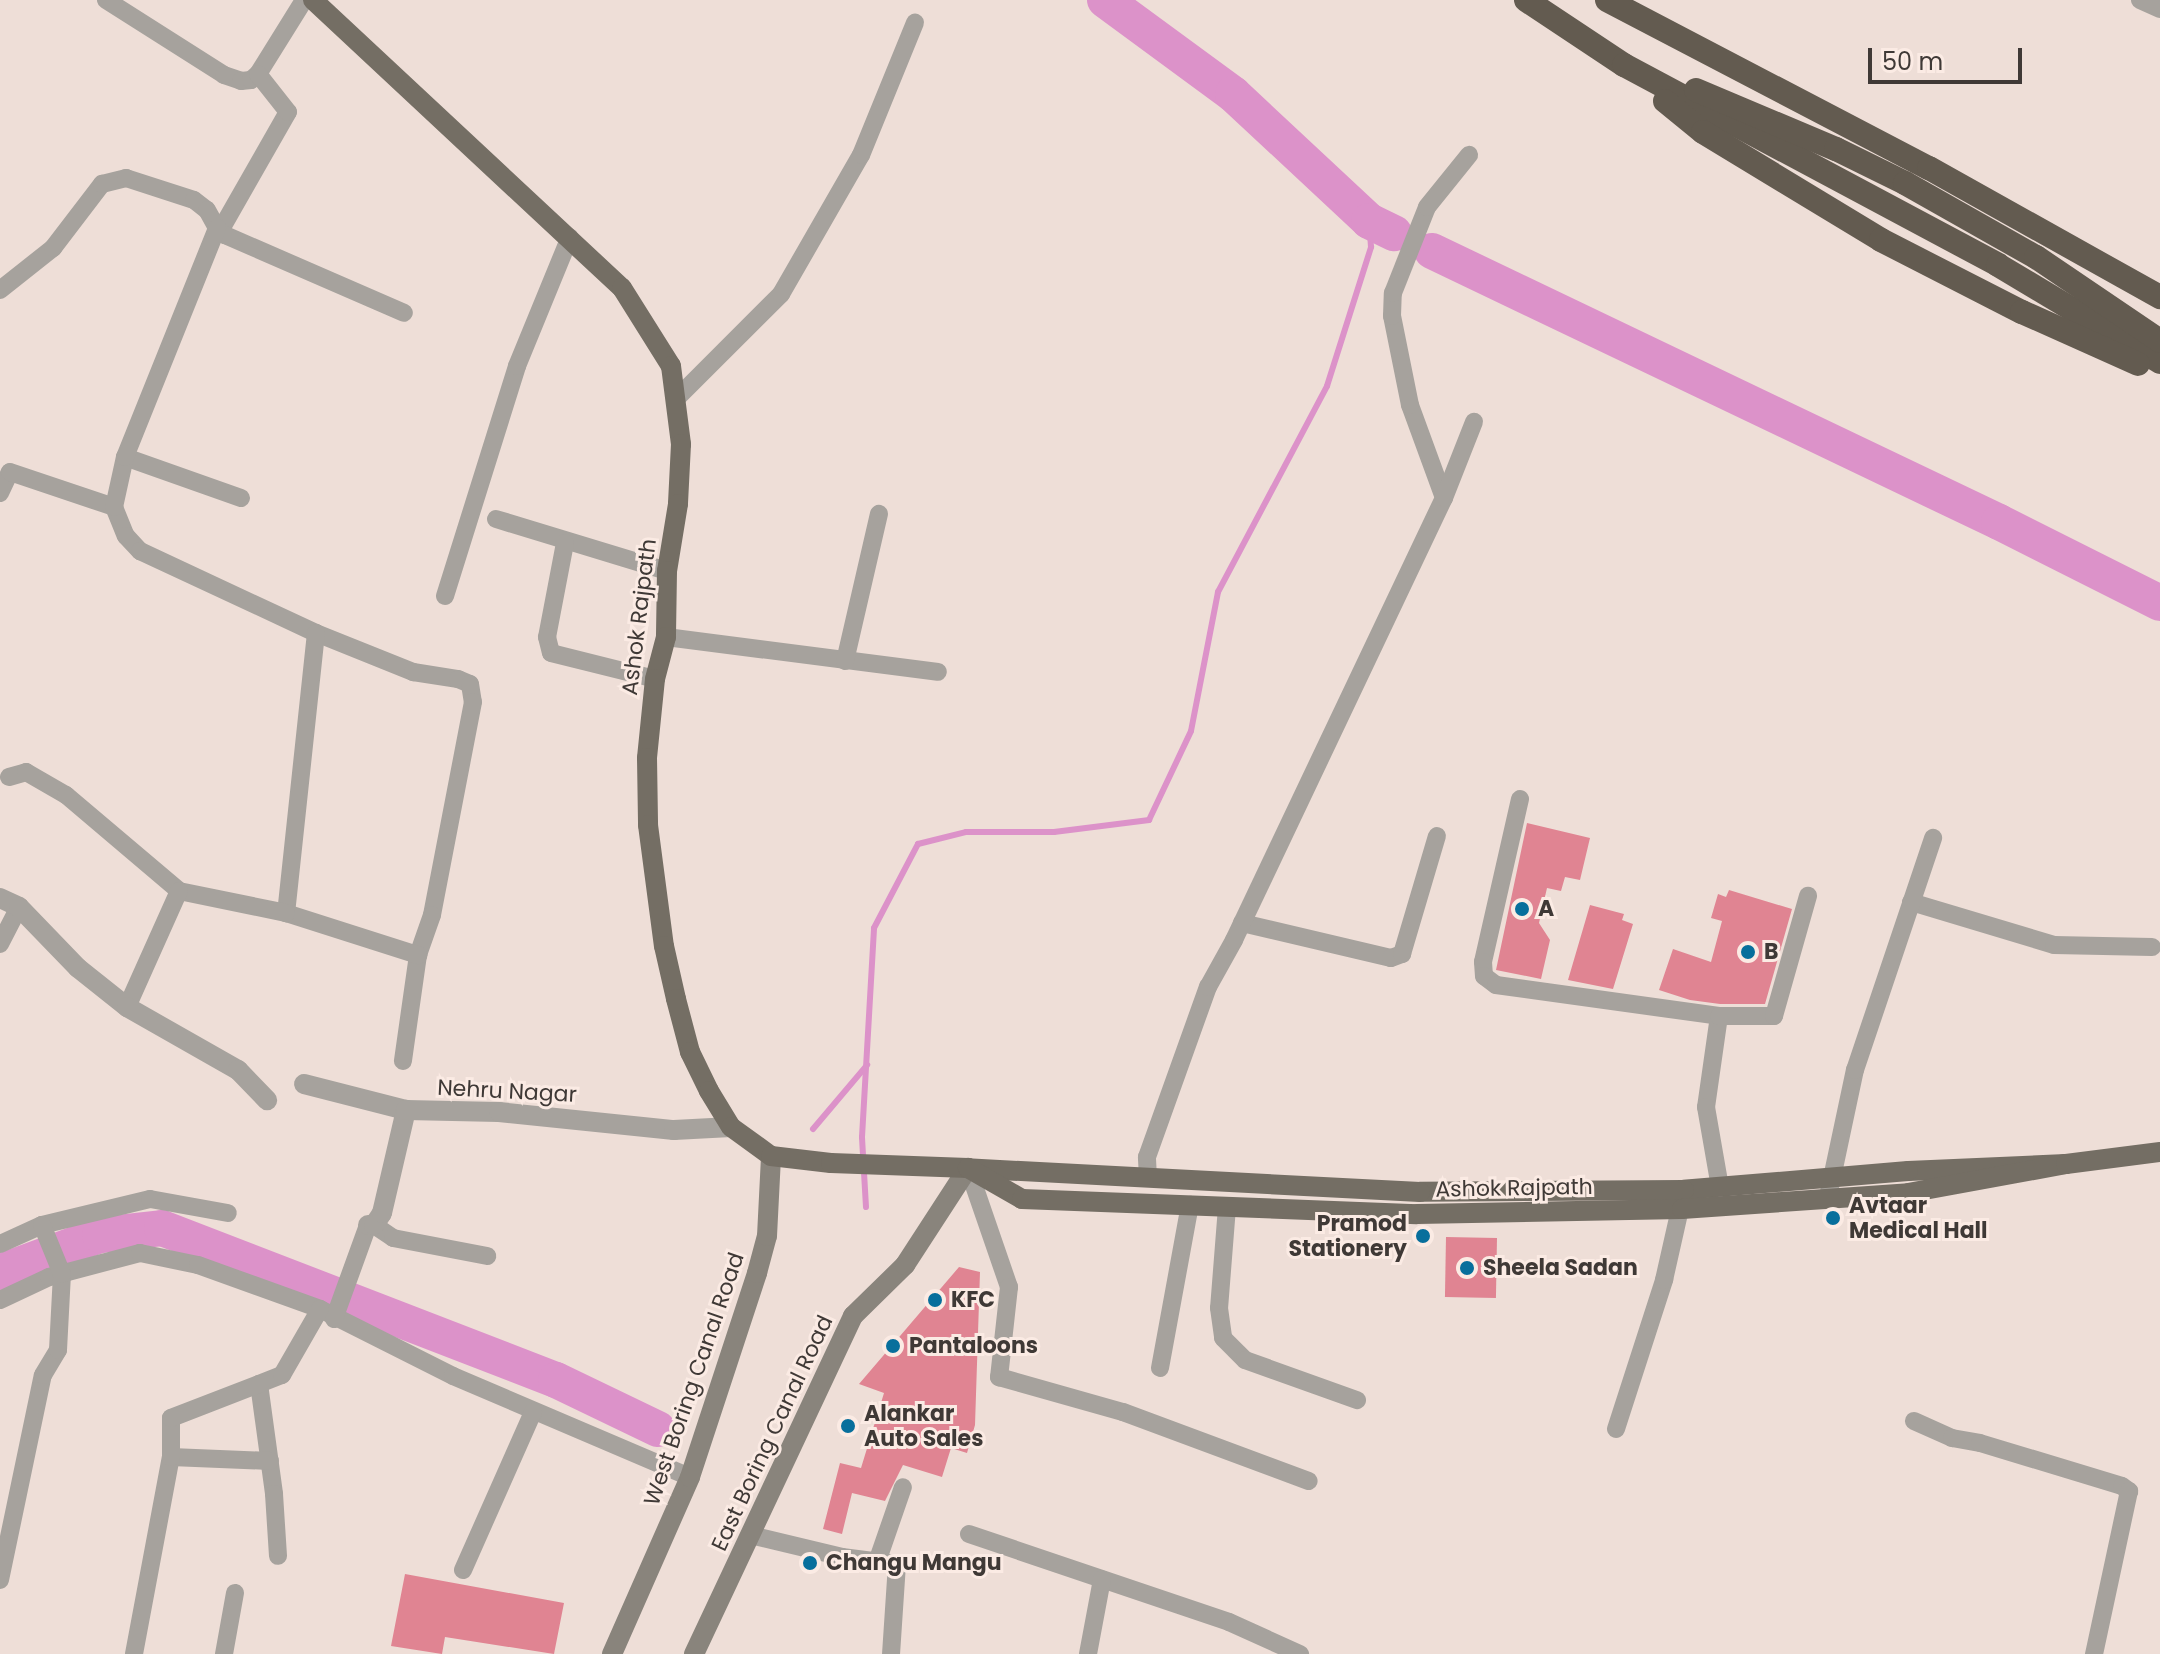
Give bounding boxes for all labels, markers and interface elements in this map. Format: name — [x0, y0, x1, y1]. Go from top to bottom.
scale bar — [1872, 32, 2026, 82]
text: 50 m — [1882, 45, 1943, 78]
street label: Ashok Rajpath — [616, 537, 662, 697]
place label: A — [1538, 896, 1554, 922]
marker: A — [1513, 900, 1531, 918]
place label: B — [1764, 939, 1778, 965]
marker: B — [1739, 943, 1757, 961]
street label: Nehru Nagar — [437, 1074, 577, 1108]
street label: Ashok Rajpath — [1435, 1173, 1593, 1203]
place label: Avtaar Medical Hall — [1849, 1192, 1988, 1244]
marker: Avtaar Medical Hall — [1824, 1209, 1842, 1227]
place label: Pramod Stationery — [1288, 1210, 1407, 1262]
marker: Pramod Stationery — [1414, 1227, 1432, 1245]
street label: West Boring Canal Road — [638, 1249, 750, 1509]
place label: Sheela Sadan — [1483, 1255, 1638, 1281]
marker: Sheela Sadan — [1458, 1259, 1476, 1277]
place label: KFC — [951, 1287, 995, 1313]
marker: KFC — [926, 1291, 944, 1309]
street label: East Boring Canal Road — [706, 1311, 838, 1555]
place label: Pantaloons — [909, 1333, 1038, 1359]
marker: Pantaloons — [884, 1337, 902, 1355]
place label: Alankar Auto Sales — [864, 1400, 983, 1452]
marker: Alankar Auto Sales — [839, 1417, 857, 1435]
place label: Changu Mangu — [826, 1550, 1002, 1576]
marker: Changu Mangu — [801, 1554, 819, 1572]

